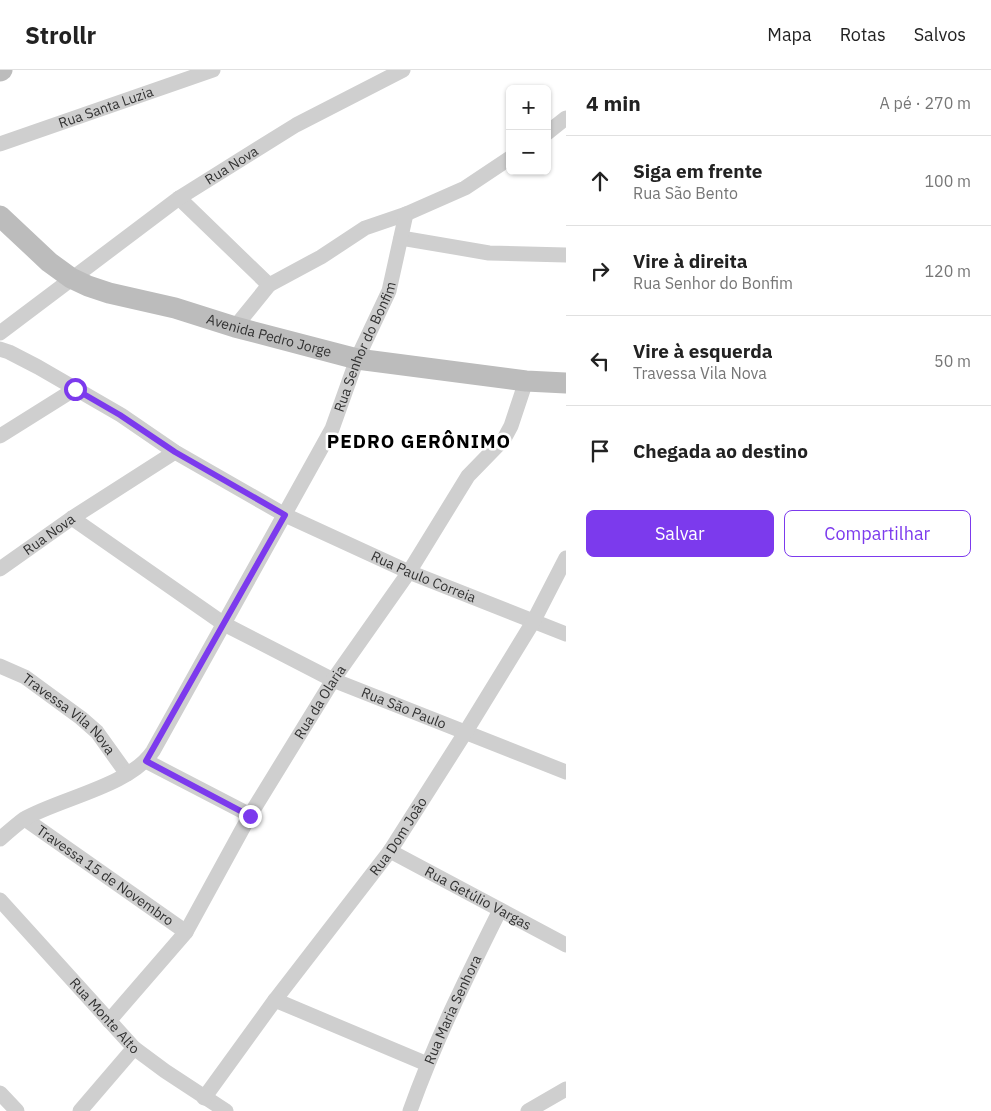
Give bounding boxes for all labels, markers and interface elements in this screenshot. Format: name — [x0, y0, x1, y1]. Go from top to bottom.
text: Strollr — [25, 19, 96, 51]
text: Mapa — [767, 23, 812, 46]
text: Rotas — [840, 23, 886, 46]
text: Salvos — [914, 23, 966, 46]
street label: Rua Santa Luzia — [56, 82, 156, 132]
map controls — [506, 85, 551, 175]
button: + — [506, 85, 551, 130]
text: 4 min — [586, 89, 641, 117]
text: A pé · 270 m — [880, 93, 971, 113]
button: − — [506, 130, 551, 175]
street label: Rua Nova — [201, 142, 262, 189]
text: Siga em frente — [633, 159, 763, 183]
icon: ahead — [586, 167, 614, 195]
text: 100 m — [924, 171, 971, 191]
text: Rua São Bento — [633, 183, 738, 203]
text: Vire à direita — [633, 249, 748, 273]
icon: right — [586, 257, 614, 285]
text: 120 m — [924, 261, 971, 281]
text: Rua Senhor do Bonfim — [633, 273, 793, 293]
street label: Rua Senhor do Bonfim — [330, 280, 400, 414]
street label: Avenida Pedro Jorge — [204, 310, 334, 361]
text: Vire à esquerda — [633, 339, 773, 363]
icon: left — [586, 347, 614, 375]
text: 50 m — [934, 351, 971, 371]
text: Travessa Vila Nova — [633, 363, 767, 383]
route start — [64, 378, 87, 401]
district label: PEDRO GERÔNIMO — [327, 429, 511, 453]
icon: arrive — [586, 437, 614, 465]
text: Chegada ao destino — [633, 439, 808, 463]
street label: Rua Nova — [19, 509, 79, 559]
button: Salvar — [586, 510, 774, 557]
button: Compartilhar — [784, 510, 971, 557]
street label: Rua Paulo Correia — [368, 547, 479, 607]
street label: Rua da Olaria — [290, 661, 350, 742]
street label: Travessa Vila Nova — [19, 669, 120, 759]
street label: Rua São Paulo — [359, 683, 449, 733]
street label: Rua Dom João — [365, 794, 431, 879]
route end — [239, 805, 262, 828]
street label: Travessa 15 de Novembro — [33, 821, 177, 930]
street label: Rua Getúlio Vargas — [422, 862, 535, 934]
street label: Rua Maria Senhora — [420, 952, 486, 1067]
street label: Rua Monte Alto — [66, 974, 143, 1058]

